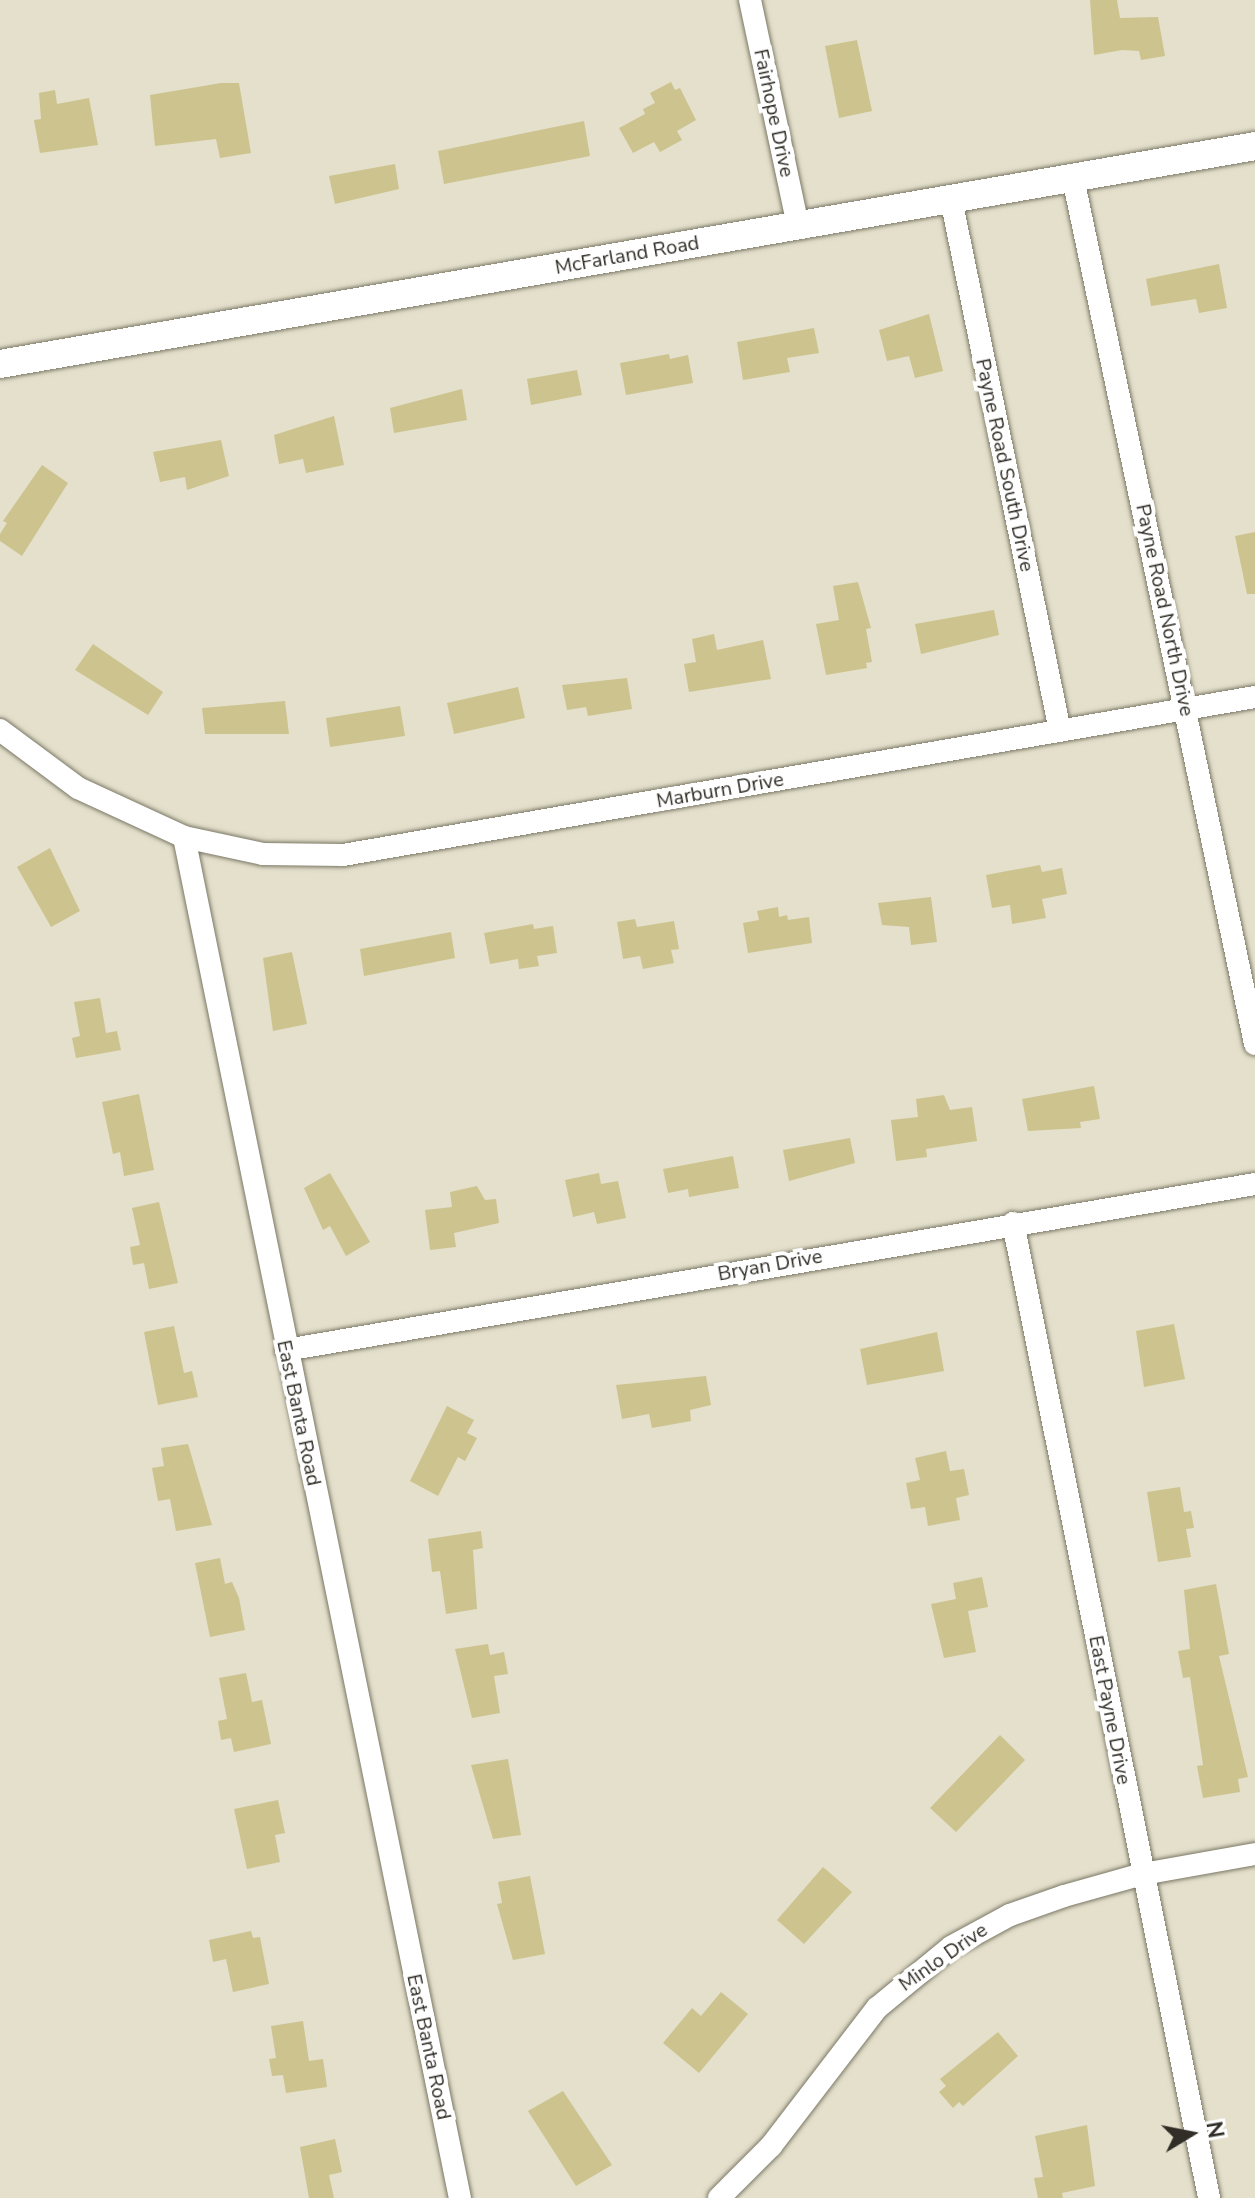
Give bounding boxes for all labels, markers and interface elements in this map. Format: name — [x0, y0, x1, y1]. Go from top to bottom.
street label: Fairhope Drive — [749, 47, 799, 179]
street label: McFarland Road — [553, 231, 701, 279]
street label: Payne Road South Drive — [971, 356, 1039, 574]
street label: Payne Road North Drive — [1131, 502, 1199, 718]
street label: Marburn Drive — [654, 767, 786, 813]
street label: Bryan Drive — [716, 1244, 824, 1286]
street label: East Banta Road — [272, 1338, 326, 1488]
street label: East Payne Drive — [1084, 1633, 1136, 1787]
street label: Minlo Drive — [894, 1918, 992, 1996]
street label: East Banta Road — [402, 1972, 456, 2122]
north arrow — [1151, 2094, 1231, 2174]
text: N — [1198, 2119, 1231, 2141]

